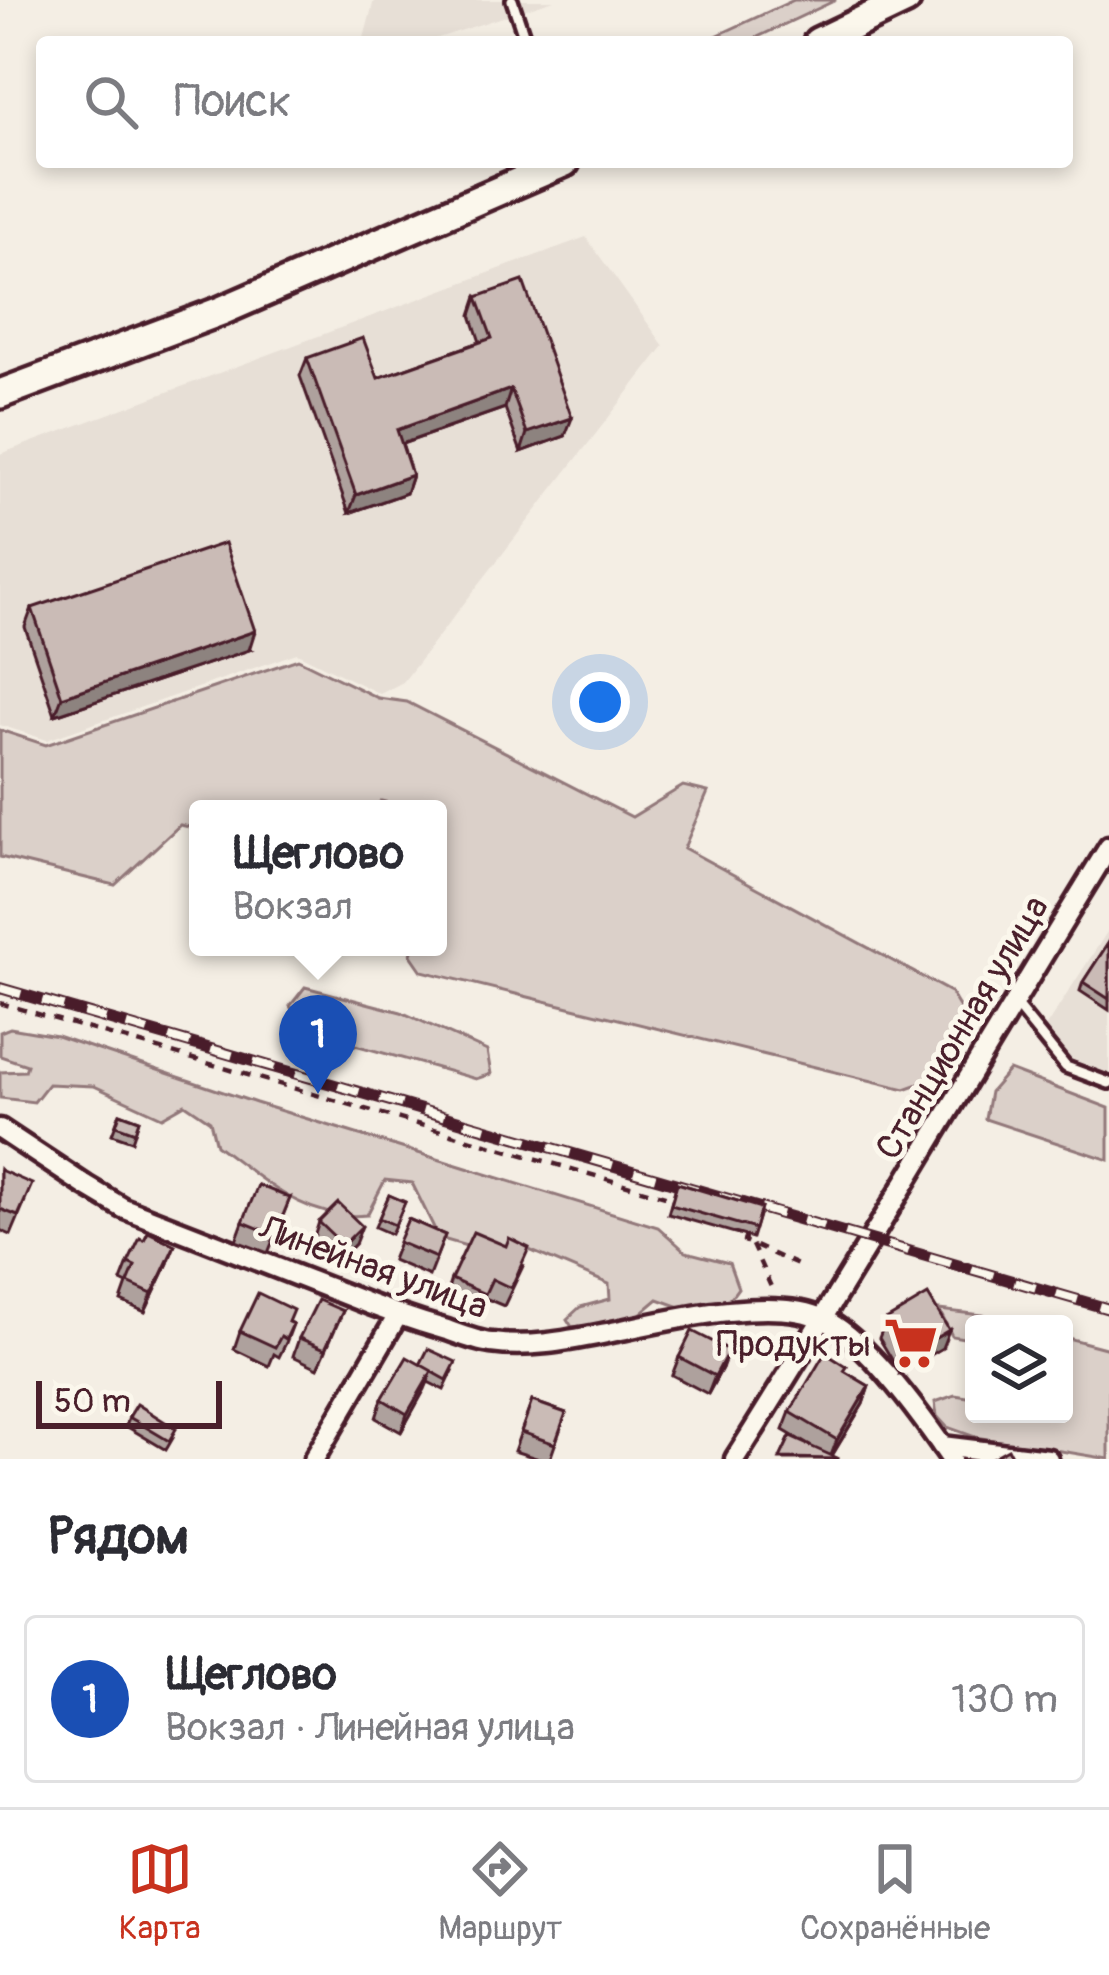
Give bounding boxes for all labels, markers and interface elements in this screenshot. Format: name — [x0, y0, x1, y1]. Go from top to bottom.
search box — [36, 36, 1073, 168]
icon: search — [78, 69, 144, 135]
text: Поиск — [174, 74, 291, 130]
your location — [570, 672, 630, 732]
popup — [189, 800, 447, 956]
text: Щеглово — [232, 826, 404, 882]
text: Вокзал — [232, 882, 353, 931]
street label: Станционная улица — [866, 888, 1059, 1168]
pin: 1 — [279, 995, 357, 1094]
street label: Линейная улица — [252, 1205, 494, 1330]
supermarket icon: Продукты — [882, 1314, 940, 1372]
map controls — [965, 1315, 1073, 1423]
button: layers — [965, 1315, 1073, 1423]
place label: Продукты — [716, 1322, 871, 1367]
scale bar — [36, 1375, 222, 1428]
text: 50 m — [54, 1381, 131, 1422]
text: Рядом — [48, 1505, 189, 1569]
text: Щеглово — [165, 1647, 337, 1703]
text: 1 — [82, 1675, 98, 1724]
text: 130 m — [951, 1675, 1058, 1724]
text: Вокзал · Линейная улица — [165, 1703, 575, 1752]
tab: Карта — [119, 1836, 201, 1949]
tab: Маршрут — [438, 1836, 562, 1949]
tab: Сохранённые — [800, 1836, 990, 1949]

